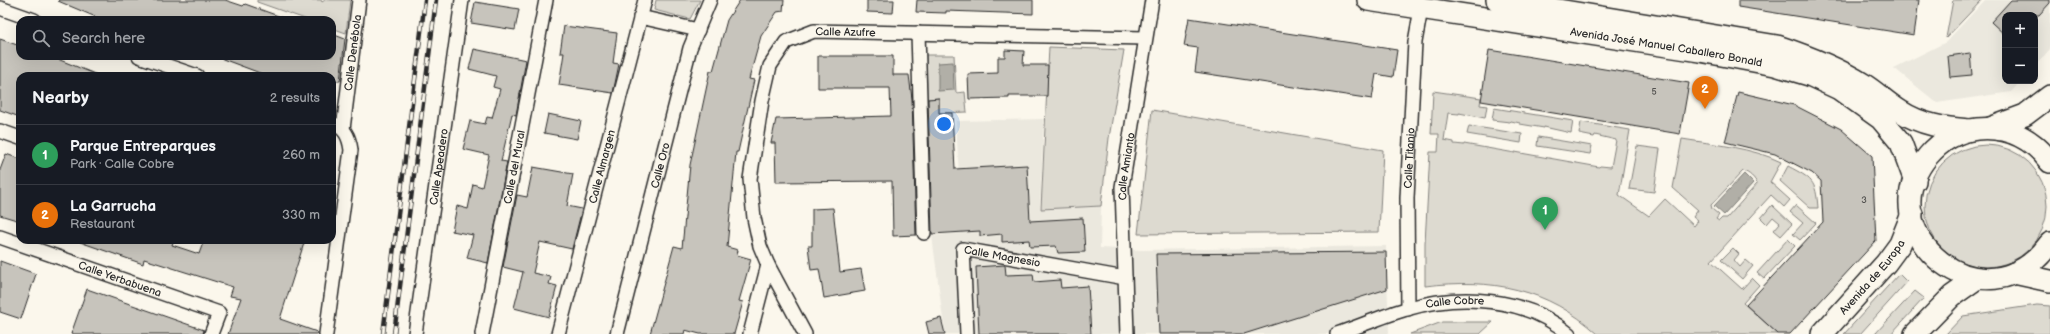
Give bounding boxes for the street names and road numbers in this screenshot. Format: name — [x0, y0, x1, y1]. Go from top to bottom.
street label: Calle Denébola — [342, 14, 364, 92]
street label: Calle Azufre — [815, 25, 876, 39]
street label: Avenida José Manuel Caballero Bonald — [1569, 25, 1763, 70]
street label: Calle Titanio — [1401, 127, 1418, 189]
street label: Calle Apeadero — [427, 128, 451, 206]
street label: Calle Almargen — [586, 128, 618, 205]
street label: Calle del Mural — [501, 129, 528, 205]
street label: Calle Amianto — [1116, 132, 1138, 201]
street label: Calle Oro — [648, 141, 673, 190]
street label: Avenida de Europa — [1837, 238, 1908, 317]
street label: Calle Magnesio — [963, 243, 1042, 270]
street label: Calle Yerbabuena — [76, 259, 163, 300]
street label: Calle Cobre — [1424, 294, 1485, 311]

